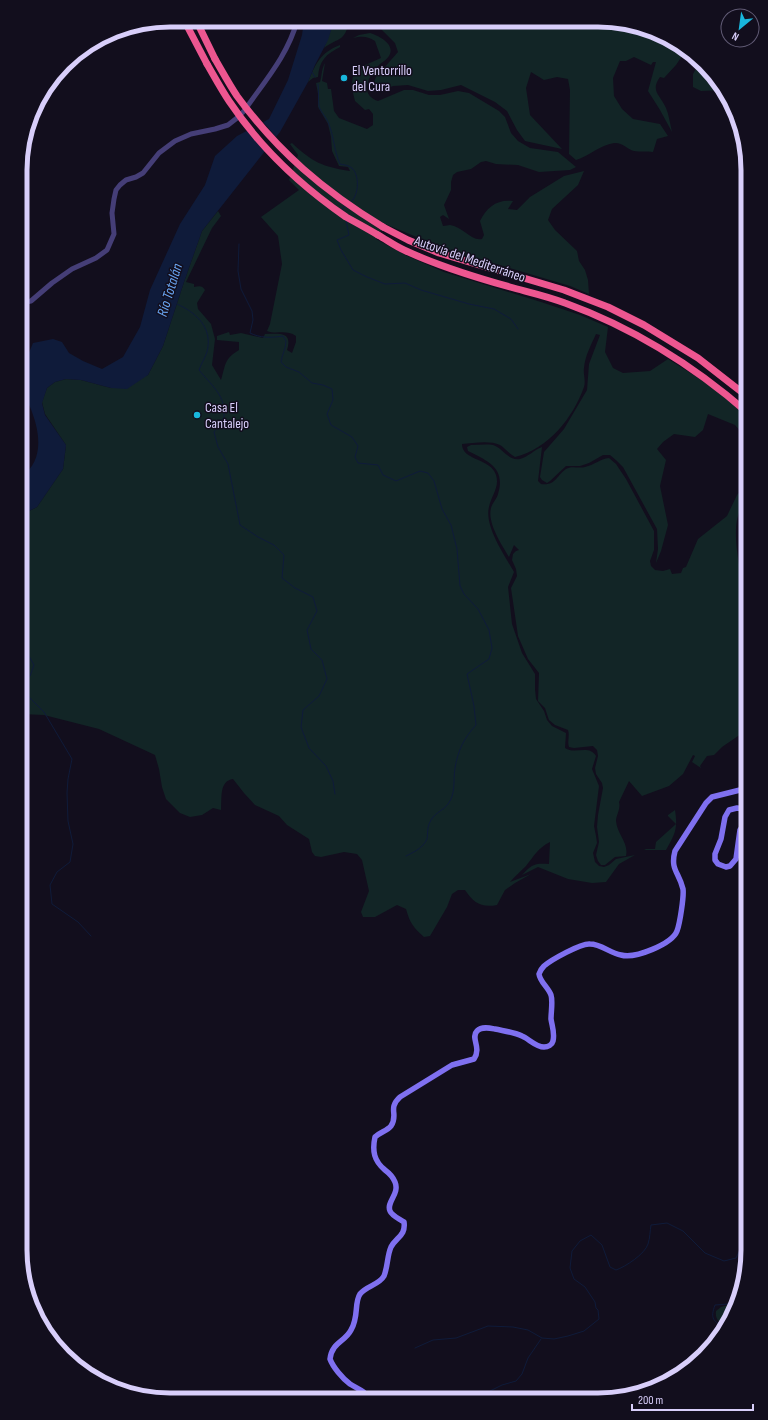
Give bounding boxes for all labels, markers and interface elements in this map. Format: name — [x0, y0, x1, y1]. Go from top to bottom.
north arrow — [720, 8, 760, 48]
text: N — [730, 29, 741, 43]
place label: El Ventorrillo del Cura — [352, 62, 412, 95]
marker: El Ventorrillo del Cura — [339, 73, 349, 83]
street label: Autovía del Mediterráneo — [411, 232, 528, 286]
water label: Río Totalán — [153, 261, 187, 319]
place label: Casa El Cantalejo — [205, 399, 249, 432]
marker: Casa El Cantalejo — [192, 410, 202, 420]
scale bar — [632, 1386, 753, 1412]
text: 200 m — [638, 1393, 664, 1408]

